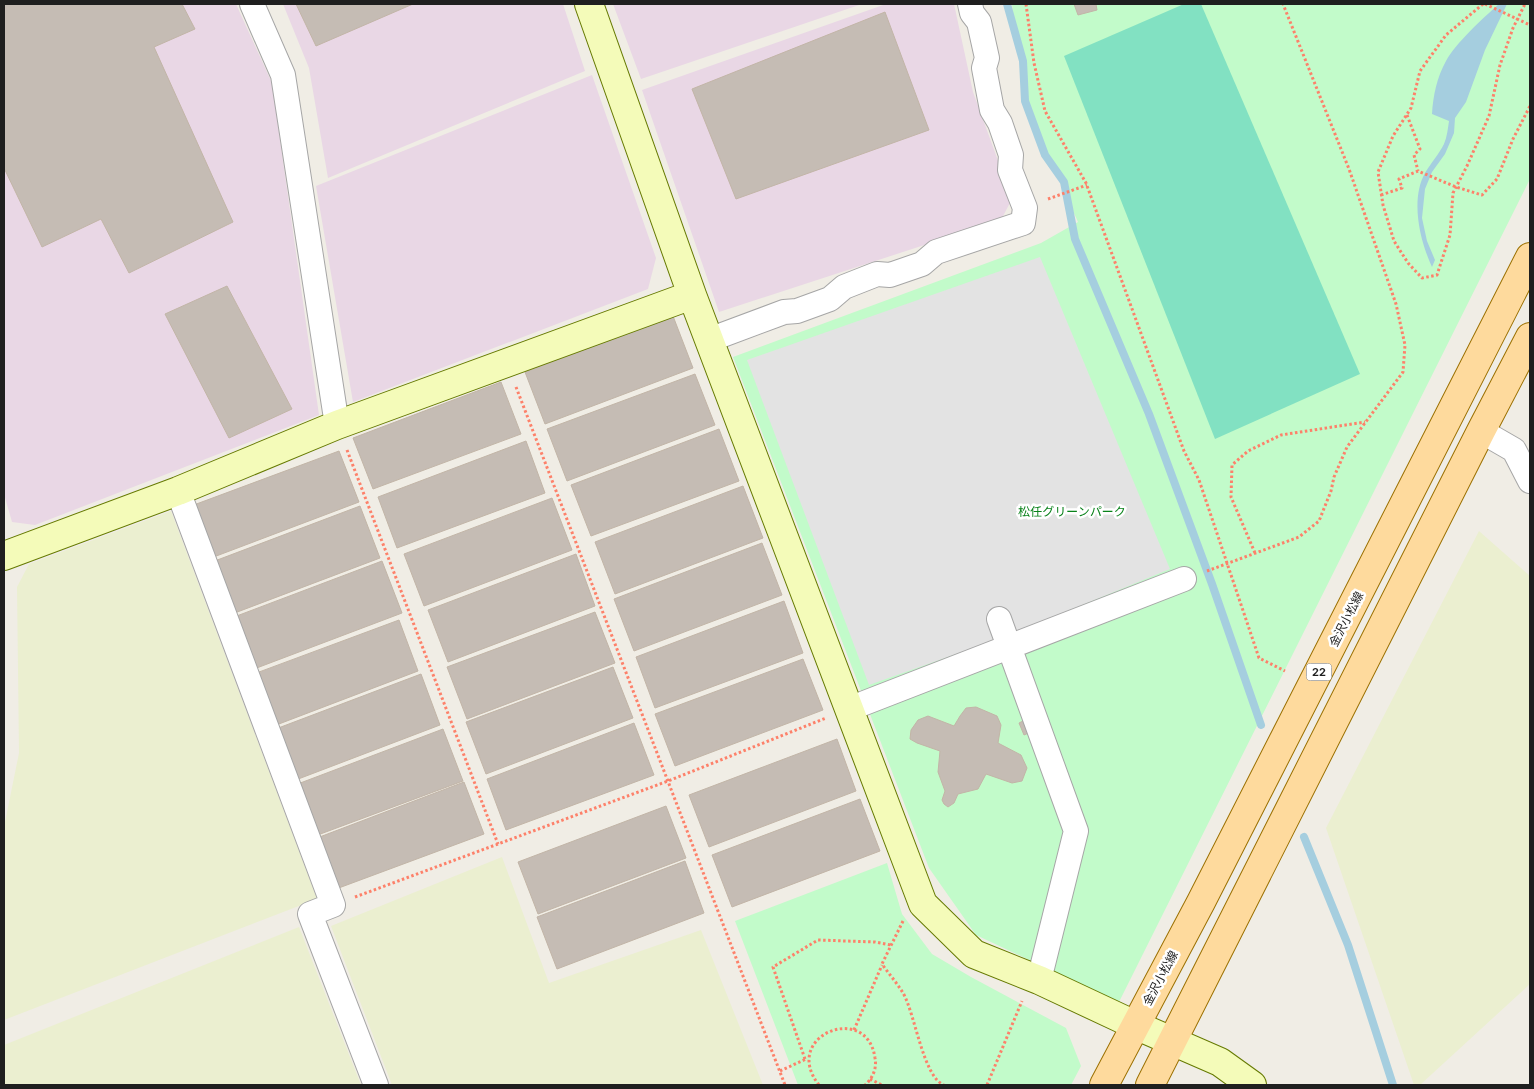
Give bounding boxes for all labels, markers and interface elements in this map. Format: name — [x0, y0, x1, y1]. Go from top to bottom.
park label: 松任グリーンパーク — [1018, 504, 1126, 519]
street label: 金沢小松線 — [1326, 589, 1366, 649]
road number: 22 — [1306, 664, 1332, 680]
street label: 金沢小松線 — [1139, 948, 1181, 1008]

